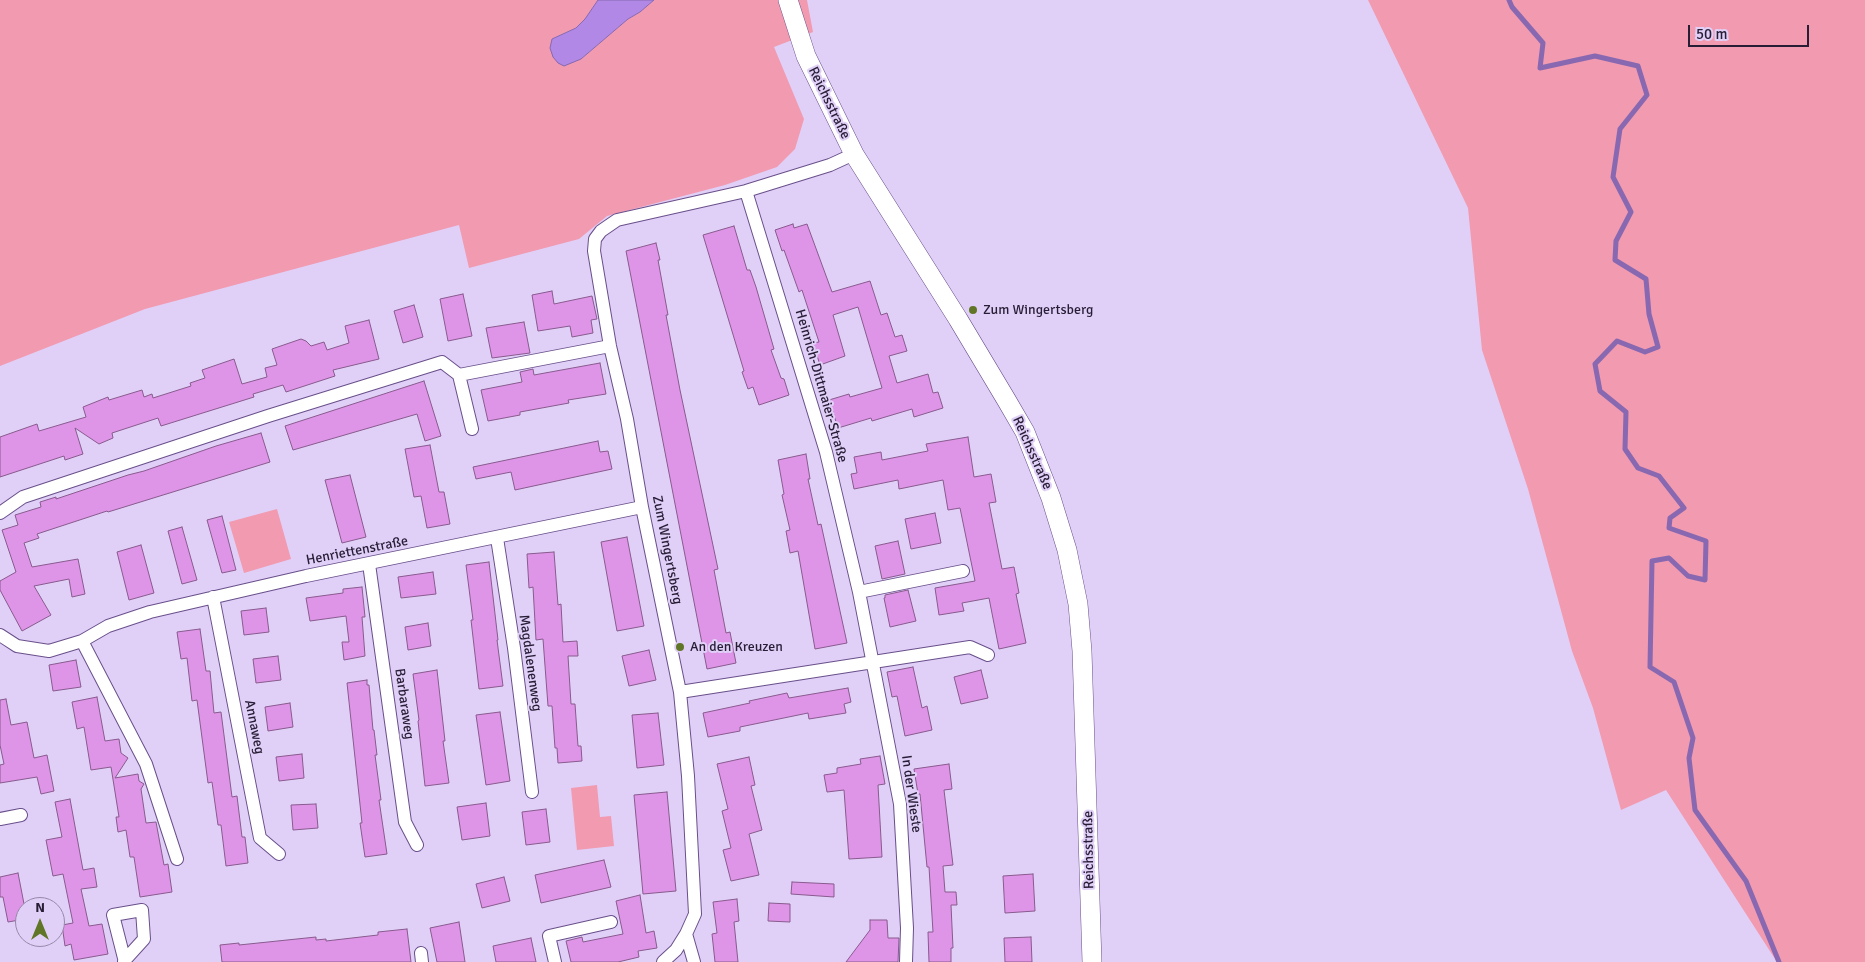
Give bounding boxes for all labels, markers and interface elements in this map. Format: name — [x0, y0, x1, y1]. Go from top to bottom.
scale bar — [1690, 15, 1811, 47]
text: 50 m — [1696, 25, 1727, 43]
street label: Reichsstraße — [804, 64, 854, 142]
place label: Zum Wingertsberg — [983, 302, 1093, 318]
marker: Zum Wingertsberg — [967, 304, 979, 316]
street label: Heinrich-Dittmaier-Straße — [791, 307, 851, 465]
street label: Reichsstraße — [1008, 414, 1056, 492]
street label: Zum Wingertsberg — [648, 494, 686, 606]
street label: Henriettenstraße — [305, 533, 409, 569]
street label: Magdalenenweg — [515, 613, 545, 713]
place label: An den Kreuzen — [690, 639, 783, 655]
marker: An den Kreuzen — [674, 641, 686, 653]
street label: Barbaraweg — [391, 667, 417, 741]
street label: Annaweg — [240, 698, 268, 756]
street label: In der Wieste — [897, 754, 925, 834]
street label: Reichsstraße — [1080, 811, 1098, 889]
north arrow — [15, 897, 65, 947]
text: N — [35, 899, 45, 916]

